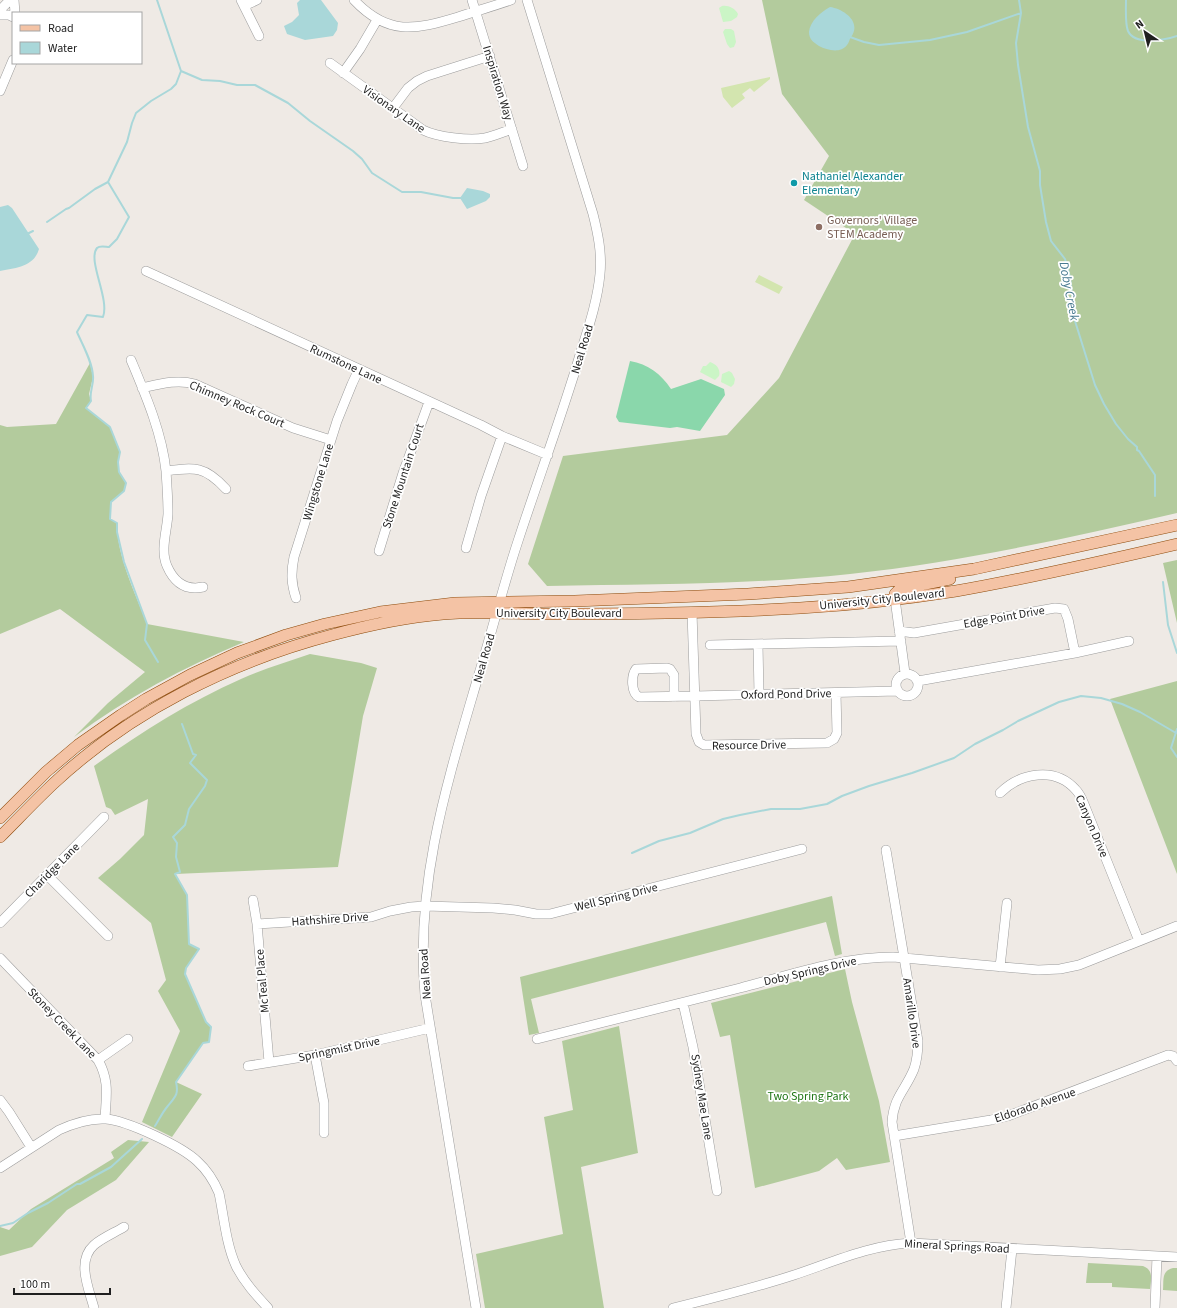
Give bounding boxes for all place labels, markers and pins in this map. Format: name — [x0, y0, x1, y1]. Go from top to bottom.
place label: Nathaniel Alexander Elementary — [802, 168, 904, 199]
marker: Nathaniel Alexander Elementary — [789, 178, 799, 188]
place label: Governors' Village STEM Academy — [827, 212, 917, 243]
marker: Governors' Village STEM Academy — [814, 222, 824, 232]

